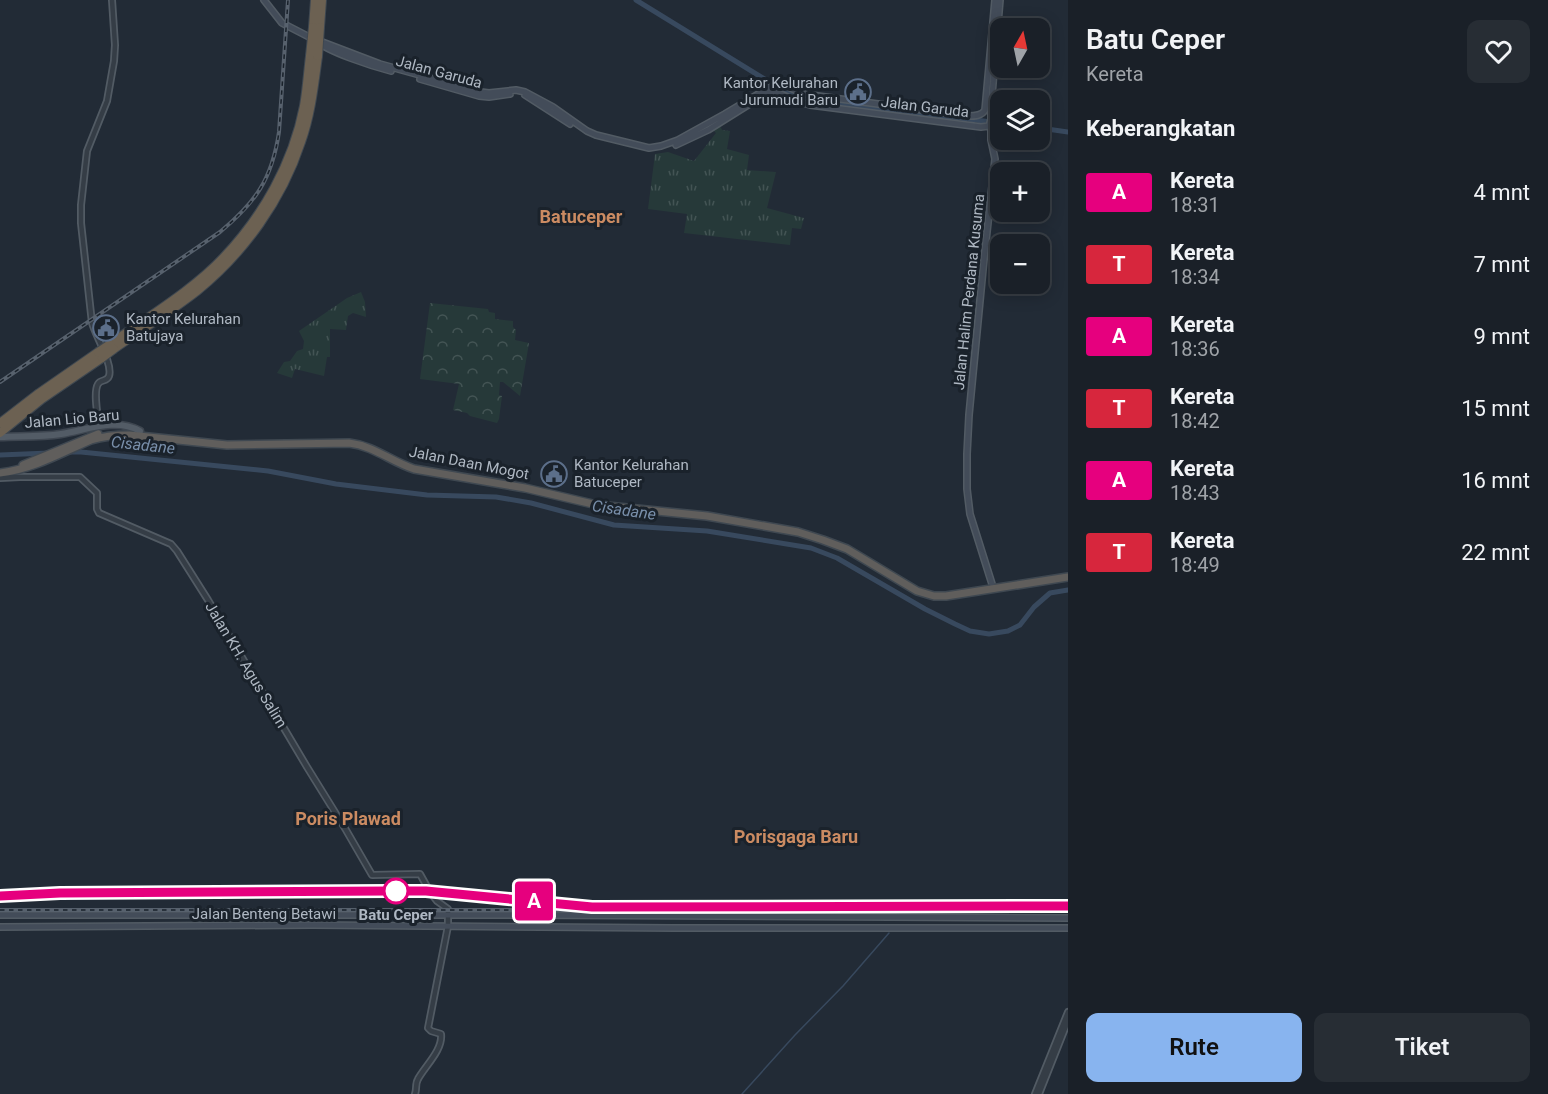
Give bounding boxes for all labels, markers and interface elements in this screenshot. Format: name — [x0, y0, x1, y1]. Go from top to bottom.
north arrow — [990, 18, 1050, 78]
map controls — [990, 18, 1050, 294]
button: heart — [1467, 20, 1530, 83]
text: Batu Ceper — [1086, 23, 1225, 56]
street label: Jalan Garuda — [394, 52, 484, 92]
text: Kereta — [1086, 62, 1144, 86]
place label: Kantor Kelurahan Jurumudi Baru — [723, 74, 838, 109]
public building icon: Kantor Kelurahan Jurumudi Baru — [843, 77, 873, 107]
button: layers — [990, 90, 1050, 150]
street label: Jalan Garuda — [880, 93, 970, 121]
text: Keberangkatan — [1086, 116, 1235, 141]
button: + — [990, 162, 1050, 222]
text: Kereta — [1170, 168, 1235, 193]
text: A — [1112, 180, 1126, 204]
text: 4 mnt — [1474, 180, 1530, 205]
street label: Jalan Halim Perdana Kusuma — [950, 193, 988, 391]
text: 18:31 — [1170, 193, 1220, 217]
district label: Batuceper — [540, 206, 623, 227]
button: − — [990, 234, 1050, 294]
text: Kereta — [1170, 240, 1235, 265]
text: T — [1112, 252, 1126, 276]
text: 7 mnt — [1474, 252, 1530, 277]
text: 18:34 — [1170, 265, 1220, 289]
place label: Kantor Kelurahan Batujaya — [126, 310, 241, 345]
text: Kereta — [1170, 312, 1235, 337]
public building icon: Kantor Kelurahan Batujaya — [91, 313, 121, 343]
text: A — [1112, 324, 1126, 348]
text: 9 mnt — [1474, 324, 1530, 349]
text: 18:36 — [1170, 337, 1220, 361]
text: Kereta — [1170, 384, 1235, 409]
text: T — [1112, 396, 1126, 420]
text: 15 mnt — [1461, 396, 1530, 421]
street label: Jalan Lio Baru — [24, 406, 120, 432]
text: 18:42 — [1170, 409, 1220, 433]
water label: Cisadane — [110, 432, 176, 458]
street label: Jalan Daan Mogot — [407, 443, 531, 483]
place label: Kantor Kelurahan Batuceper — [574, 456, 689, 491]
text: Kereta — [1170, 456, 1235, 481]
public building icon: Kantor Kelurahan Batuceper — [539, 459, 569, 489]
text: A — [1112, 468, 1126, 492]
text: 16 mnt — [1461, 468, 1530, 493]
text: 18:43 — [1170, 481, 1220, 505]
water label: Cisadane — [591, 496, 657, 524]
text: Kereta — [1170, 528, 1235, 553]
text: T — [1112, 540, 1126, 564]
text: 22 mnt — [1461, 540, 1530, 565]
text: 18:49 — [1170, 553, 1220, 577]
street label: Jalan KH. Agus Salim — [201, 599, 291, 731]
district label: Poris Plawad — [295, 808, 401, 829]
district label: Porisgaga Baru — [734, 826, 858, 847]
marker: Batu Ceper — [383, 878, 409, 904]
line badge: A — [514, 882, 554, 920]
text: A — [527, 889, 541, 913]
street label: Jalan Benteng Betawi — [192, 905, 336, 923]
place label: Batu Ceper — [359, 906, 434, 924]
button: Rute — [1086, 1013, 1302, 1082]
button: Tiket — [1314, 1013, 1530, 1082]

